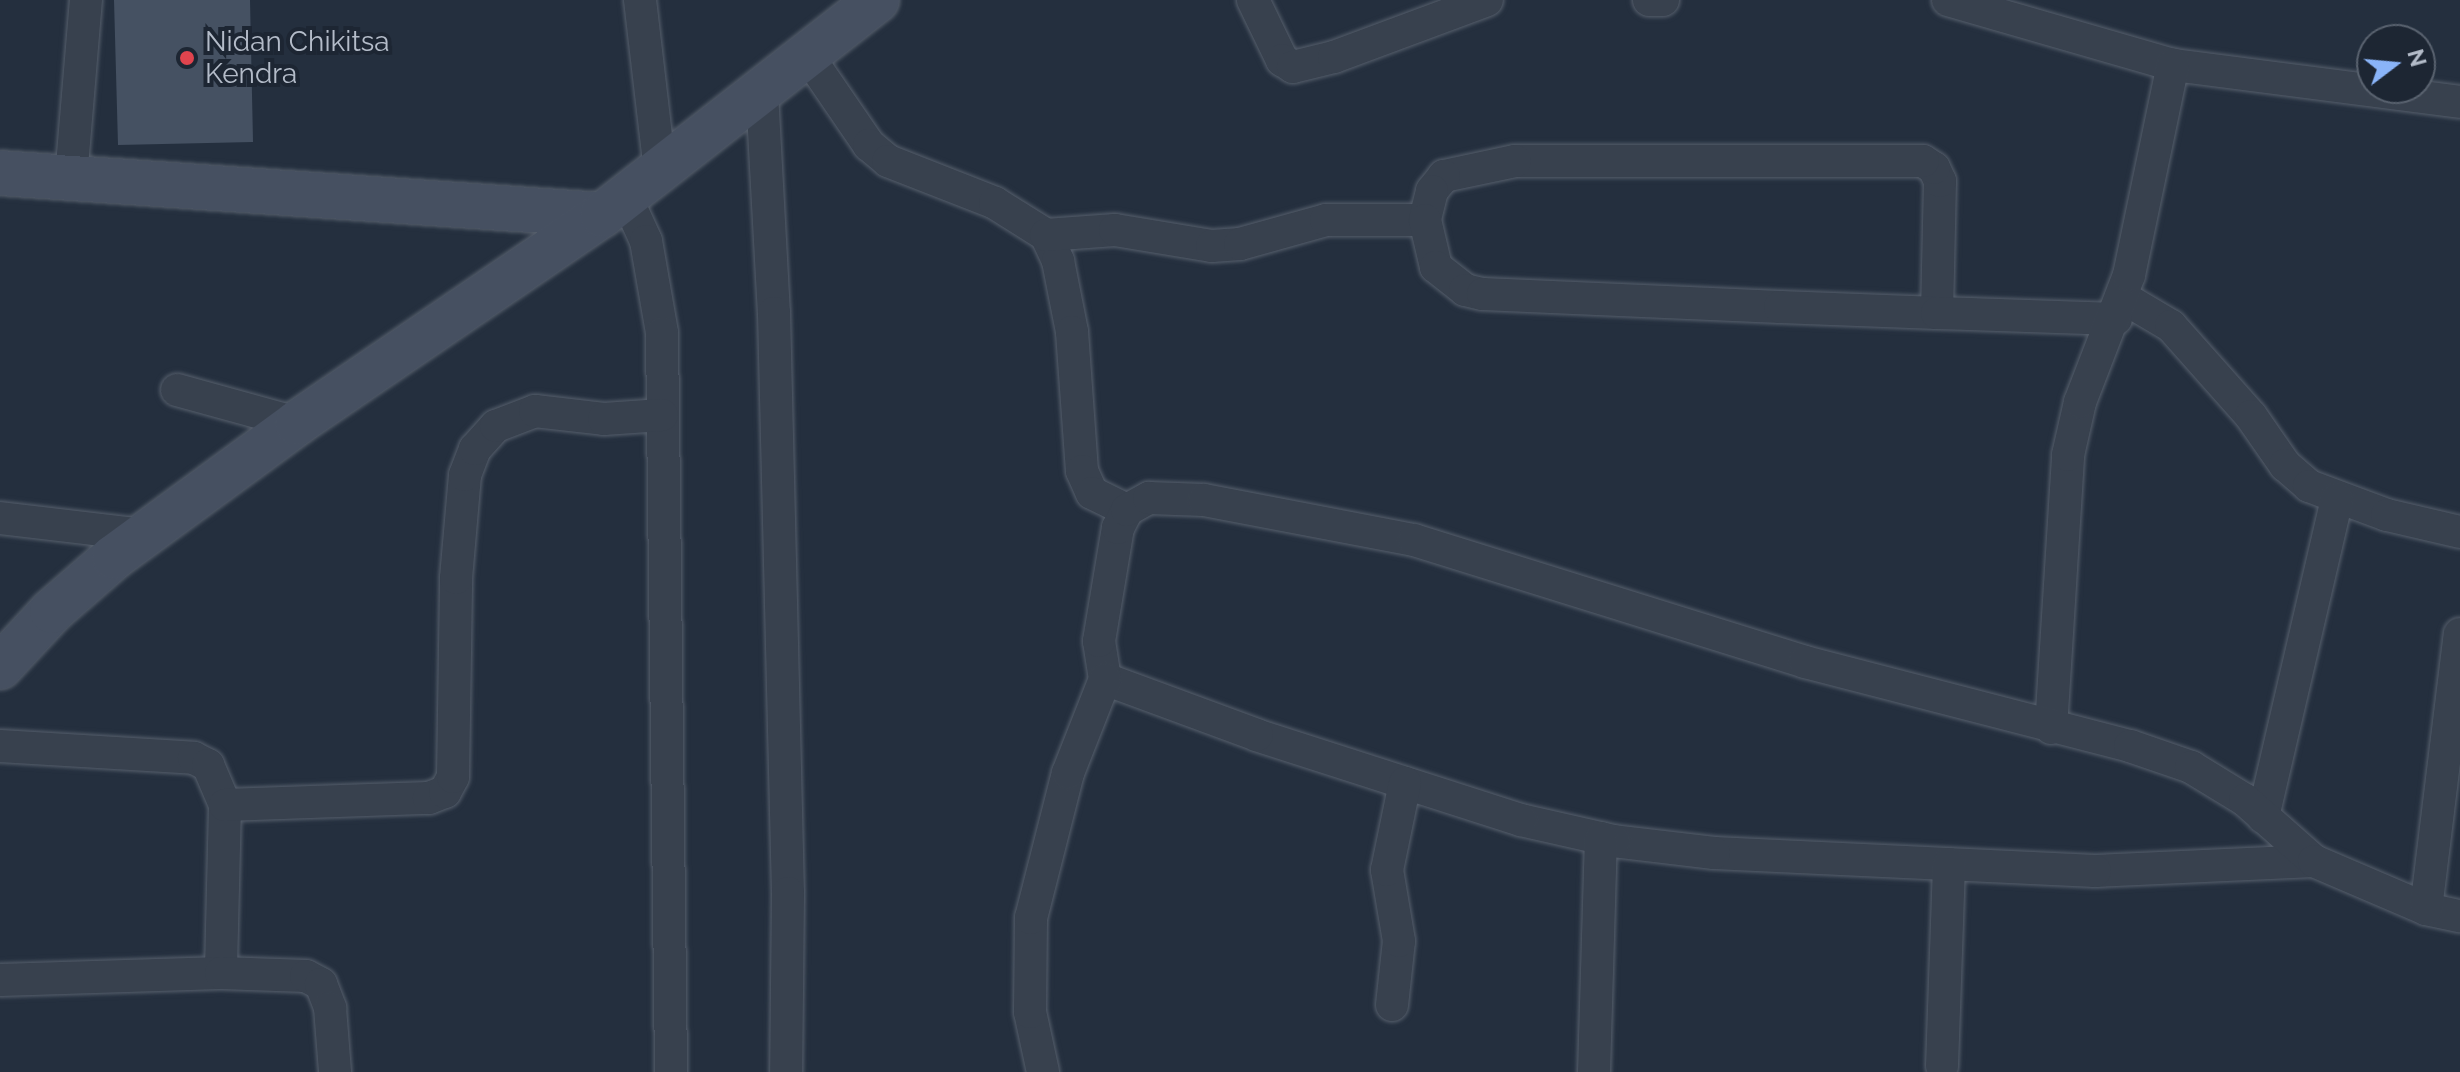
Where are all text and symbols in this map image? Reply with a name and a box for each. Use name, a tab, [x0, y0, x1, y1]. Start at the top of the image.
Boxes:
north arrow	[2356, 24, 2436, 104]
place label: Nidan Chikitsa Kendra	[205, 25, 390, 91]
text: N	[2402, 46, 2432, 70]
marker: Nidan Chikitsa Kendra	[176, 47, 198, 69]

